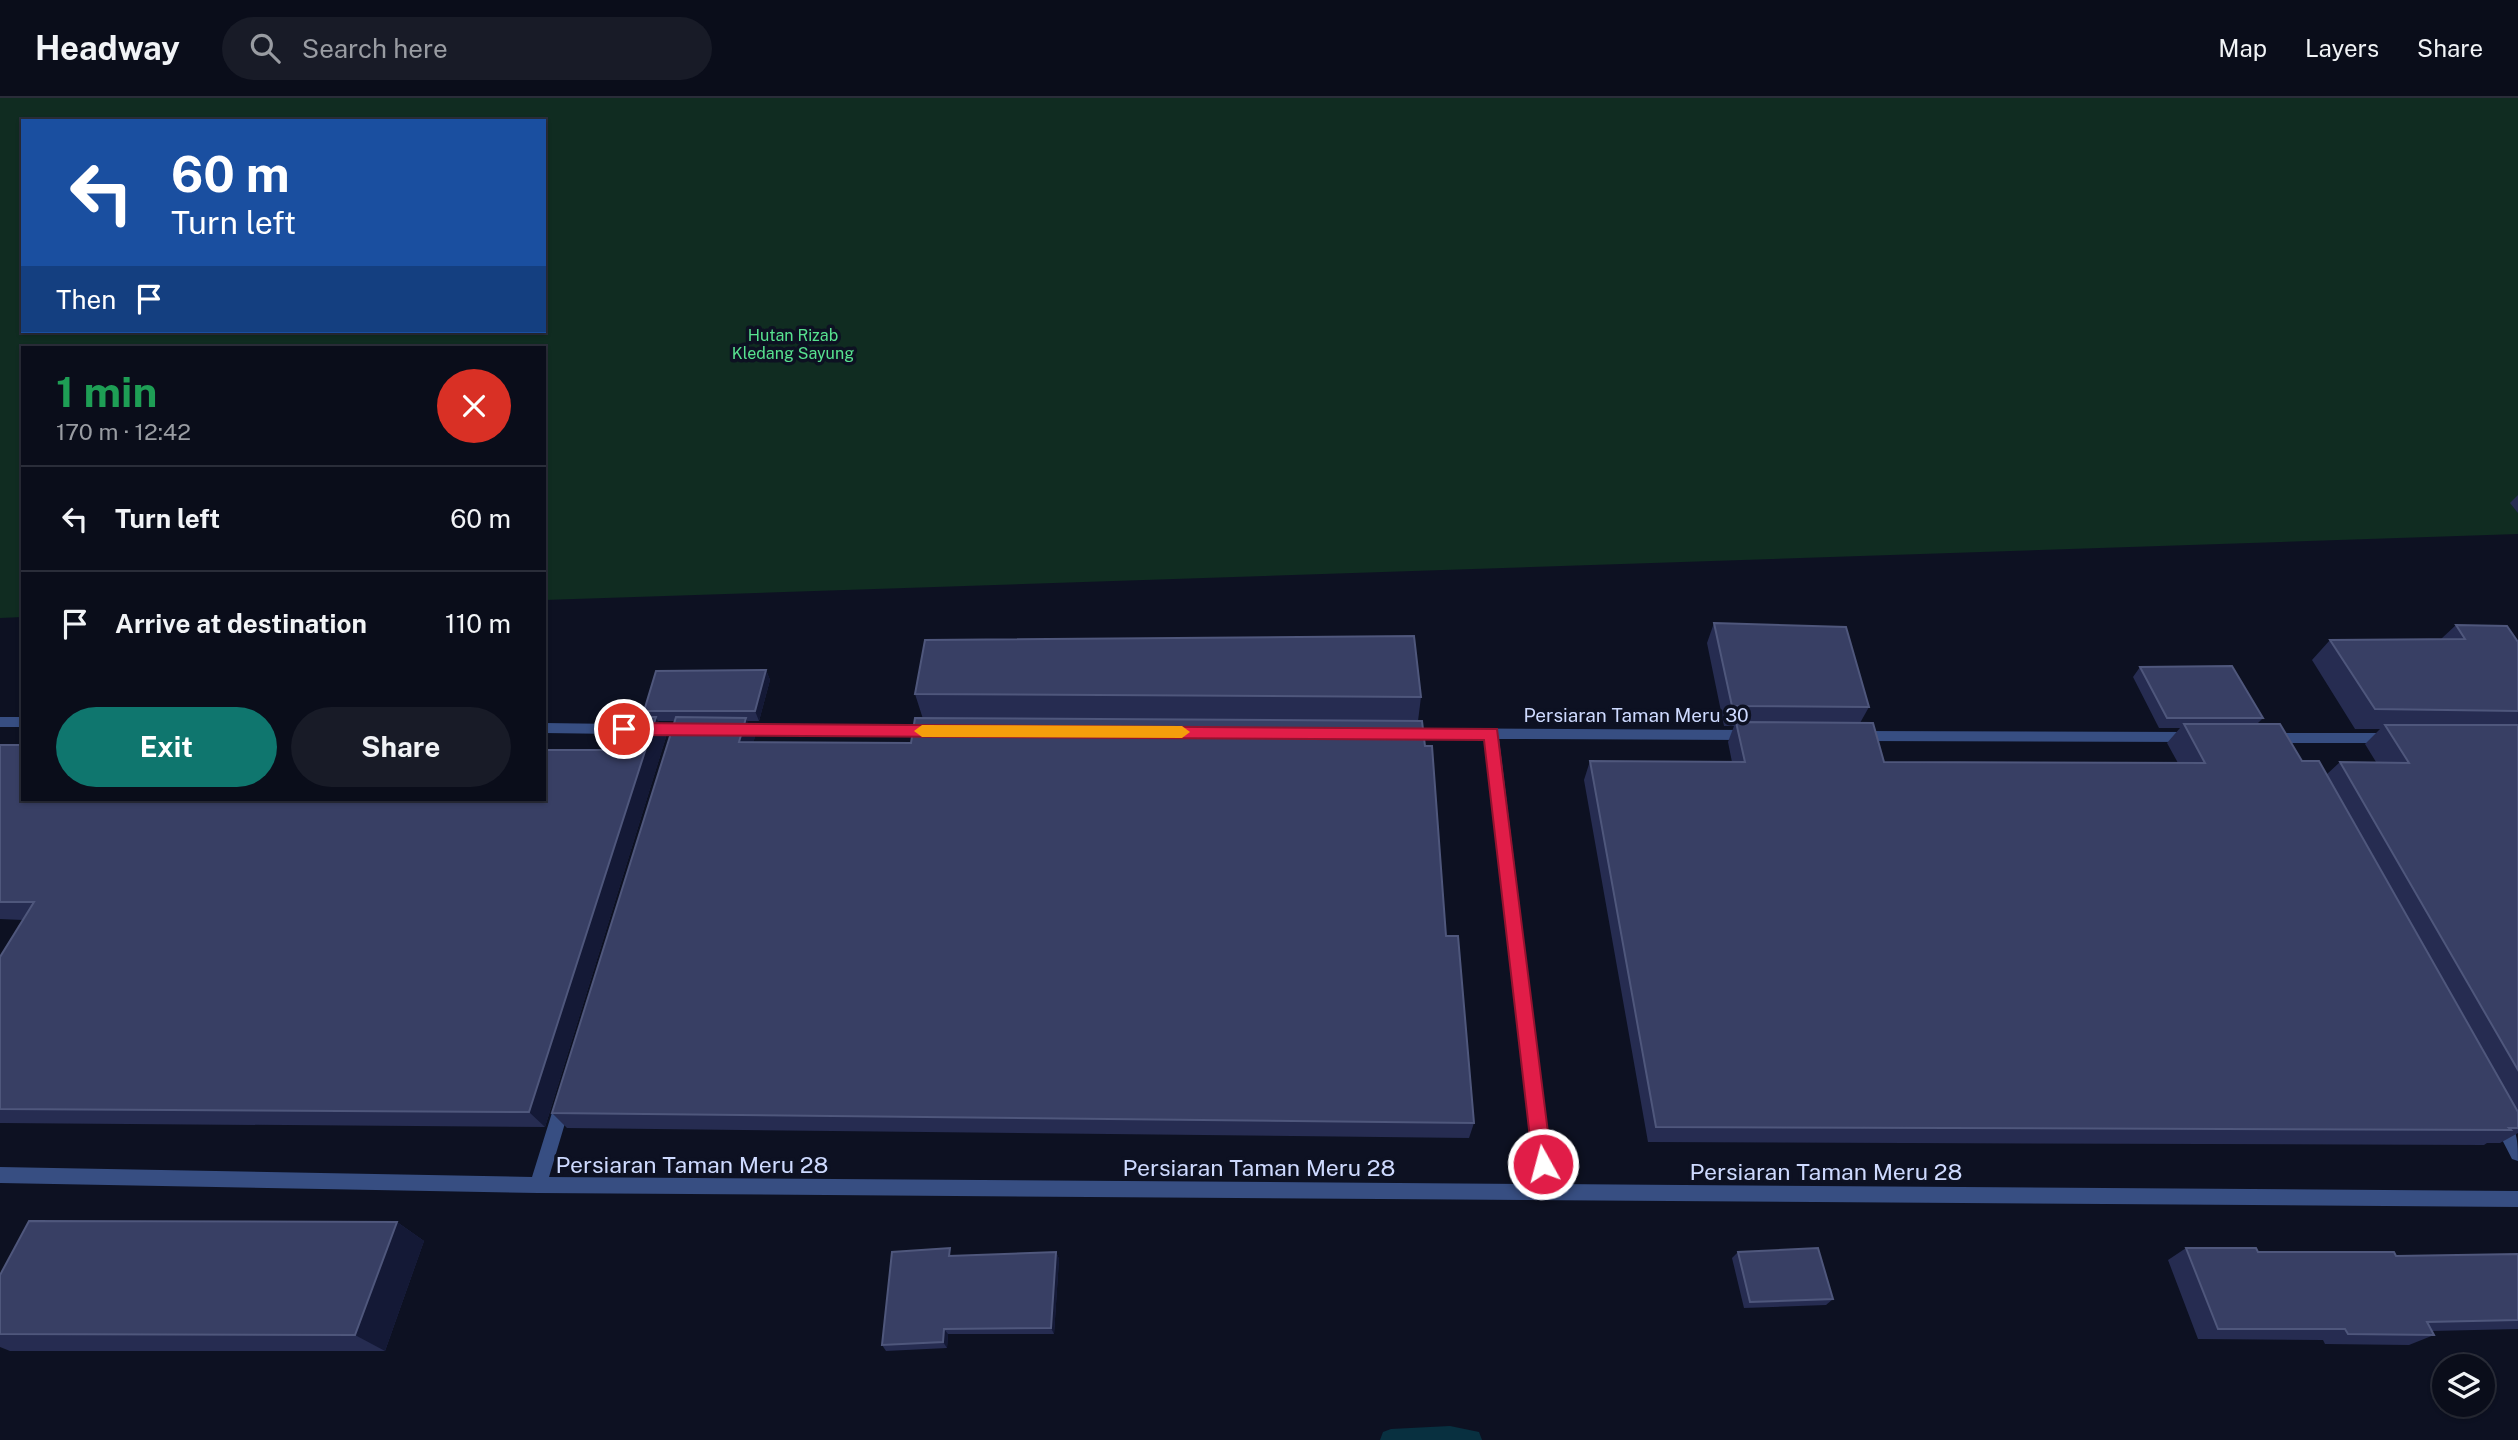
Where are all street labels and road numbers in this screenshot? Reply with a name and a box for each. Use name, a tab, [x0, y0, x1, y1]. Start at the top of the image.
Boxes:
street label: Persiaran Taman Meru 30	[1523, 704, 1749, 726]
street label: Persiaran Taman Meru 28	[556, 1151, 828, 1178]
street label: Persiaran Taman Meru 28	[1123, 1154, 1395, 1181]
street label: Persiaran Taman Meru 28	[1690, 1158, 1962, 1185]

